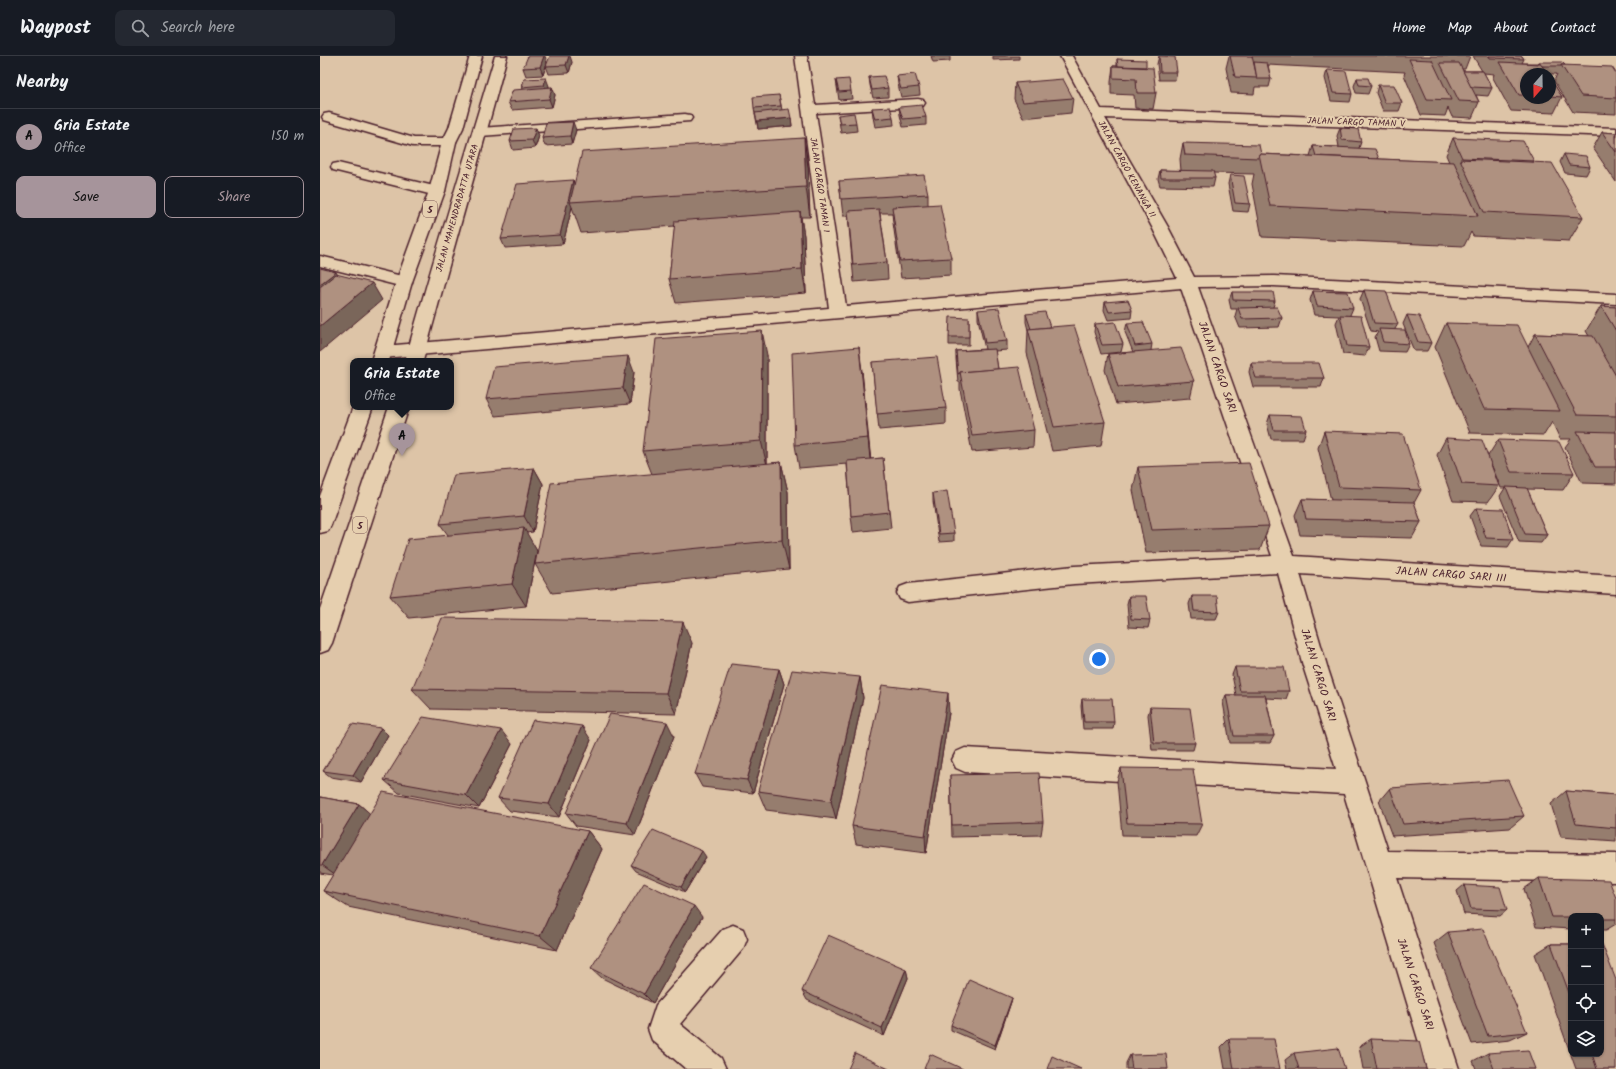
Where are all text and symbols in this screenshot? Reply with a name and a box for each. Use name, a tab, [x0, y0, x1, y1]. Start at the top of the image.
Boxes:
search box	[115, 10, 395, 46]
text: Waypost	[20, 13, 91, 43]
text: Search here	[161, 16, 235, 40]
icon: search	[129, 17, 151, 39]
text: Home	[1392, 17, 1426, 39]
text: Map	[1448, 17, 1472, 39]
text: About	[1494, 17, 1528, 39]
text: Contact	[1550, 17, 1596, 39]
north arrow	[1520, 68, 1556, 104]
text: Nearby	[16, 69, 68, 96]
street label: JALAN CARGO TAMAN V	[1307, 113, 1406, 132]
text: Gria Estate	[54, 114, 129, 138]
street label: JALAN CARGO KENANGA II	[1094, 118, 1160, 221]
text: A	[25, 126, 33, 147]
text: 150 m	[271, 126, 304, 147]
street label: JALAN CARGO TAMAN I	[805, 137, 834, 234]
text: Office	[54, 138, 85, 159]
street label: JALAN MAHENDRADATTA UTARA	[432, 142, 483, 274]
button: Save	[16, 176, 156, 218]
button: Share	[164, 176, 304, 218]
road number: 5	[423, 201, 437, 217]
street label: JALAN CARGO SARI	[1193, 319, 1241, 416]
popup	[350, 358, 454, 410]
text: Gria Estate	[364, 362, 440, 386]
text: Office	[364, 386, 396, 407]
pin: A	[389, 423, 415, 456]
road number: 5	[353, 517, 367, 533]
street label: JALAN CARGO SARI III	[1395, 562, 1507, 588]
street label: JALAN CARGO SARI	[1295, 627, 1341, 724]
your location	[1089, 649, 1109, 669]
map controls	[1568, 913, 1604, 1057]
button: +	[1568, 913, 1604, 949]
street label: JALAN CARGO SARI	[1392, 936, 1438, 1033]
button: −	[1568, 949, 1604, 985]
button: locate	[1568, 985, 1604, 1021]
button: layers	[1568, 1021, 1604, 1057]

